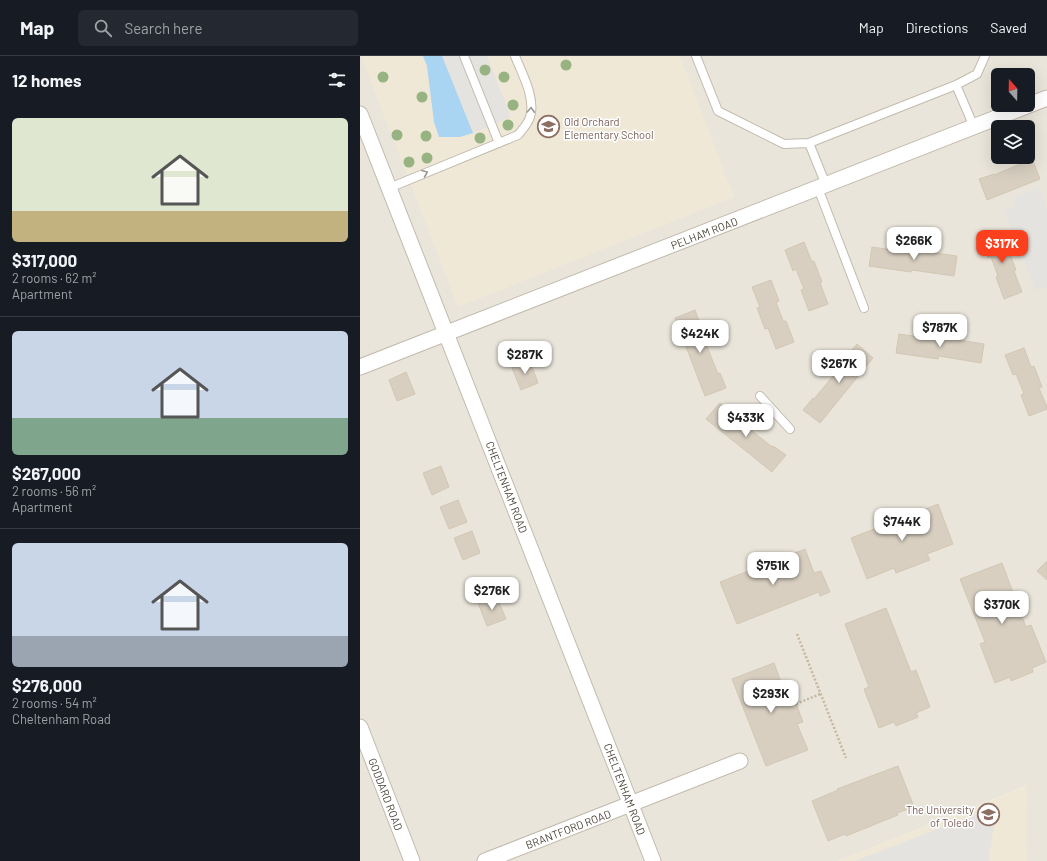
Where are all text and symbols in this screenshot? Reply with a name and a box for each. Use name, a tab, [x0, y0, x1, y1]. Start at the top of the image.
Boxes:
search box	[78, 10, 358, 46]
text: Map	[20, 16, 54, 39]
icon: search	[92, 17, 114, 39]
text: Search here	[124, 19, 202, 37]
text: Map	[859, 19, 884, 36]
text: Directions	[906, 19, 968, 36]
text: Saved	[990, 19, 1027, 36]
north arrow	[991, 68, 1035, 112]
map controls	[991, 68, 1035, 164]
icon: filters	[326, 69, 348, 91]
text: 12 homes	[12, 70, 82, 90]
one-way arrow	[527, 106, 535, 112]
school or university icon: Old Orchard Elementary School	[535, 114, 561, 140]
place label: Old Orchard Elementary School	[564, 115, 654, 141]
button: layers	[991, 120, 1035, 164]
icon: home	[144, 144, 216, 216]
one-way arrow	[421, 170, 429, 178]
street label: PELHAM ROAD	[669, 214, 739, 252]
pin: $266K	[886, 227, 942, 261]
pin: $317K	[974, 230, 1030, 264]
text: $266K	[896, 232, 932, 248]
text: $317K	[985, 235, 1019, 251]
text: $317,000	[12, 250, 77, 270]
text: 2 rooms · 62 m²	[12, 270, 97, 286]
text: Apartment	[12, 286, 73, 302]
pin: $787K	[912, 314, 968, 348]
text: $787K	[922, 319, 958, 335]
pin: $424K	[672, 320, 728, 354]
text: $424K	[681, 325, 719, 341]
pin: $287K	[497, 341, 553, 375]
text: $287K	[507, 346, 543, 362]
pin: $267K	[811, 350, 867, 384]
text: $267K	[821, 355, 857, 371]
icon: home	[144, 357, 216, 429]
pin: $433K	[718, 404, 774, 438]
text: $433K	[727, 409, 765, 425]
street label: CHELTENHAM ROAD	[484, 439, 531, 535]
text: $267,000	[12, 463, 81, 483]
text: 2 rooms · 56 m²	[12, 483, 96, 499]
text: Apartment	[12, 499, 73, 515]
pin: $744K	[874, 508, 930, 542]
text: $744K	[883, 513, 921, 529]
pin: $751K	[745, 552, 801, 586]
text: $751K	[756, 557, 790, 573]
icon: home	[144, 569, 216, 641]
pin: $276K	[464, 577, 520, 611]
text: $276K	[474, 582, 510, 598]
pin: $370K	[974, 591, 1030, 625]
text: $370K	[984, 596, 1020, 612]
text: $276,000	[12, 675, 82, 695]
pin: $293K	[743, 680, 799, 714]
text: $293K	[753, 685, 789, 701]
text: 2 rooms · 54 m²	[12, 695, 97, 711]
text: Cheltenham Road	[12, 711, 111, 727]
street label: CHELTENHAM ROAD	[602, 741, 649, 837]
street label: GODDARD ROAD	[366, 756, 406, 832]
school or university icon: The University of Toledo	[976, 802, 1002, 828]
place label: The University of Toledo	[906, 803, 974, 829]
street label: BRANTFORD ROAD	[524, 807, 613, 851]

